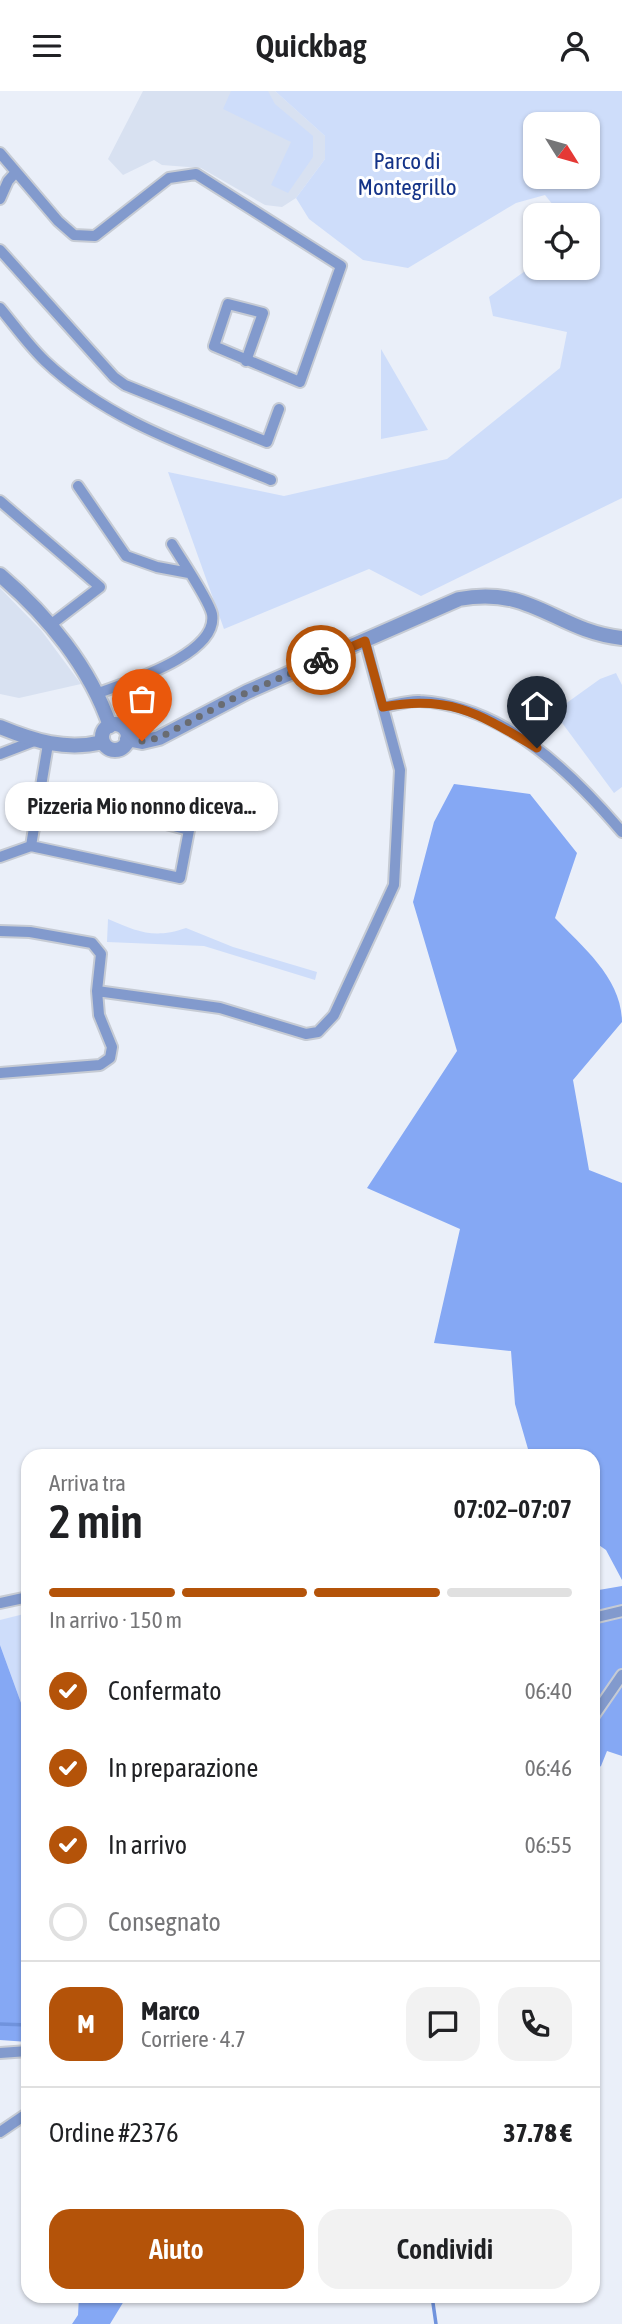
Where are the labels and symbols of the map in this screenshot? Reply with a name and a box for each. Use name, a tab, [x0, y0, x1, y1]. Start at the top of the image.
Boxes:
north arrow	[523, 112, 600, 189]
park label: Parco di Montegrillo	[358, 148, 456, 200]
courier	[286, 625, 356, 695]
pin	[112, 669, 172, 741]
pin	[507, 676, 567, 748]
callout: Pizzeria Mio nonno diceva...	[5, 783, 278, 832]

